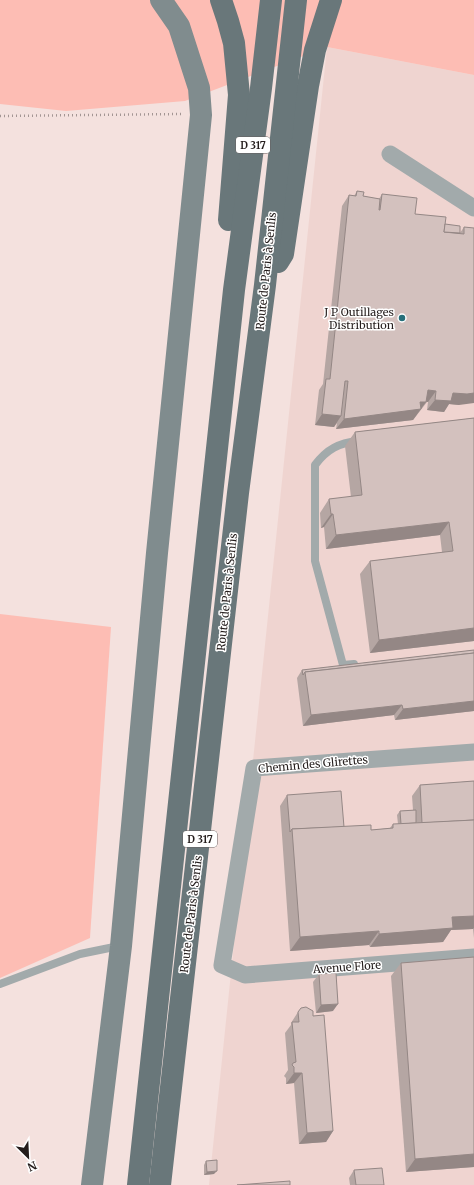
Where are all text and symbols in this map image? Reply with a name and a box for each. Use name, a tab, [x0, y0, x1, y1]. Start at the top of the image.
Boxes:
road number: D 317	[236, 137, 270, 153]
street label: Route de Paris à Senlis	[253, 211, 279, 331]
place label: J P Outillages Distribution	[323, 305, 395, 332]
marker: J P Outillages Distribution	[397, 313, 407, 323]
street label: Route de Paris à Senlis	[214, 532, 240, 652]
street label: Chemin des Glirettes	[258, 752, 368, 776]
road number: D 317	[183, 831, 217, 847]
street label: Route de Paris à Senlis	[177, 854, 205, 974]
street label: Avenue Flore	[312, 958, 382, 976]
north arrow	[8, 1137, 48, 1177]
text: N	[25, 1158, 39, 1174]

